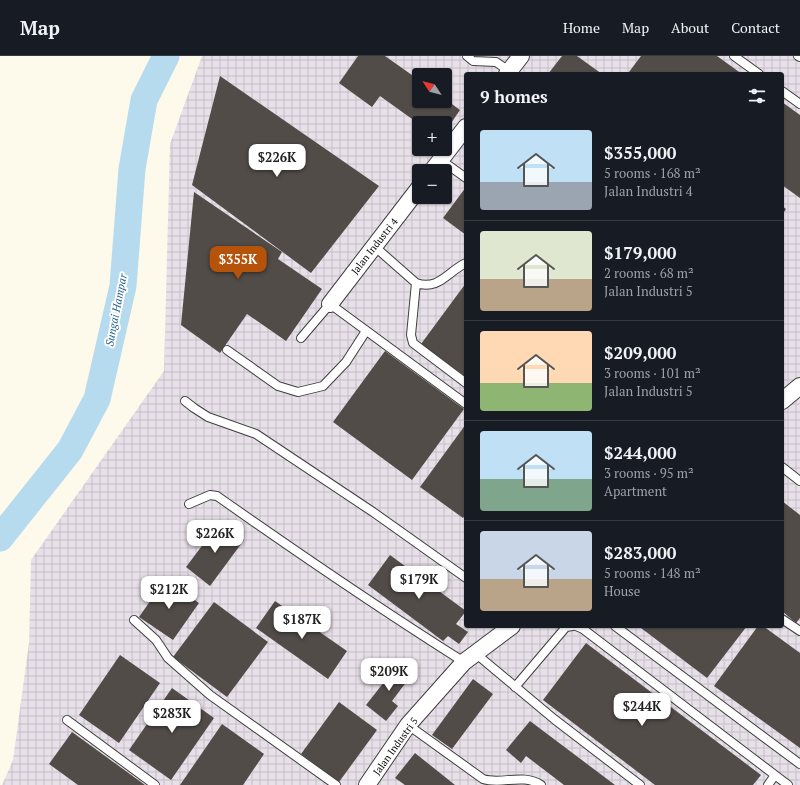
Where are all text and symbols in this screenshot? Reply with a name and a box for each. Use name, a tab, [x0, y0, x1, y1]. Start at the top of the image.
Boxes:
text: Map	[20, 15, 60, 40]
text: Home	[563, 18, 600, 37]
text: Map	[622, 18, 649, 37]
text: About	[671, 18, 709, 37]
text: Contact	[731, 18, 780, 37]
north arrow	[412, 68, 452, 108]
map controls	[412, 68, 452, 204]
text: 9 homes	[480, 85, 548, 108]
icon: filters	[746, 85, 768, 107]
button: +	[412, 116, 452, 156]
text: $355,000	[604, 141, 676, 164]
pin: $226K	[249, 144, 305, 178]
icon: home	[512, 146, 560, 194]
text: $226K	[258, 148, 296, 166]
button: −	[412, 164, 452, 204]
text: 5 rooms · 168 m²	[604, 164, 701, 182]
text: Jalan Industri 4	[604, 182, 693, 200]
street label: Jalan Industri 4	[348, 215, 401, 277]
text: $179,000	[604, 241, 676, 264]
pin: $355K	[210, 246, 266, 280]
icon: home	[512, 247, 560, 295]
text: $355K	[219, 250, 257, 268]
text: 2 rooms · 68 m²	[604, 264, 694, 282]
water label: Sungai Hampar	[102, 272, 130, 347]
text: Jalan Industri 5	[604, 282, 693, 300]
text: $209,000	[604, 341, 676, 364]
icon: home	[512, 347, 560, 395]
text: 3 rooms · 101 m²	[604, 364, 701, 382]
text: Jalan Industri 5	[604, 382, 693, 400]
text: $244,000	[604, 441, 676, 464]
icon: home	[512, 447, 560, 495]
text: 3 rooms · 95 m²	[604, 464, 694, 482]
text: Apartment	[604, 482, 667, 500]
pin: $226K	[187, 520, 243, 554]
text: $226K	[196, 524, 234, 542]
text: $283,000	[604, 541, 676, 564]
icon: home	[512, 547, 560, 595]
text: 5 rooms · 148 m²	[604, 564, 701, 582]
pin: $179K	[391, 566, 447, 600]
text: $179K	[400, 570, 438, 588]
pin: $212K	[141, 576, 197, 610]
text: $212K	[150, 580, 188, 598]
text: House	[604, 582, 640, 600]
pin: $187K	[274, 606, 330, 640]
text: $187K	[283, 610, 321, 628]
pin: $209K	[361, 658, 417, 692]
text: $209K	[370, 662, 408, 680]
pin: $244K	[614, 693, 670, 727]
text: $244K	[623, 697, 661, 715]
pin: $283K	[144, 700, 200, 734]
text: $283K	[153, 704, 191, 722]
street label: Jalan Industri 5	[370, 715, 421, 778]

